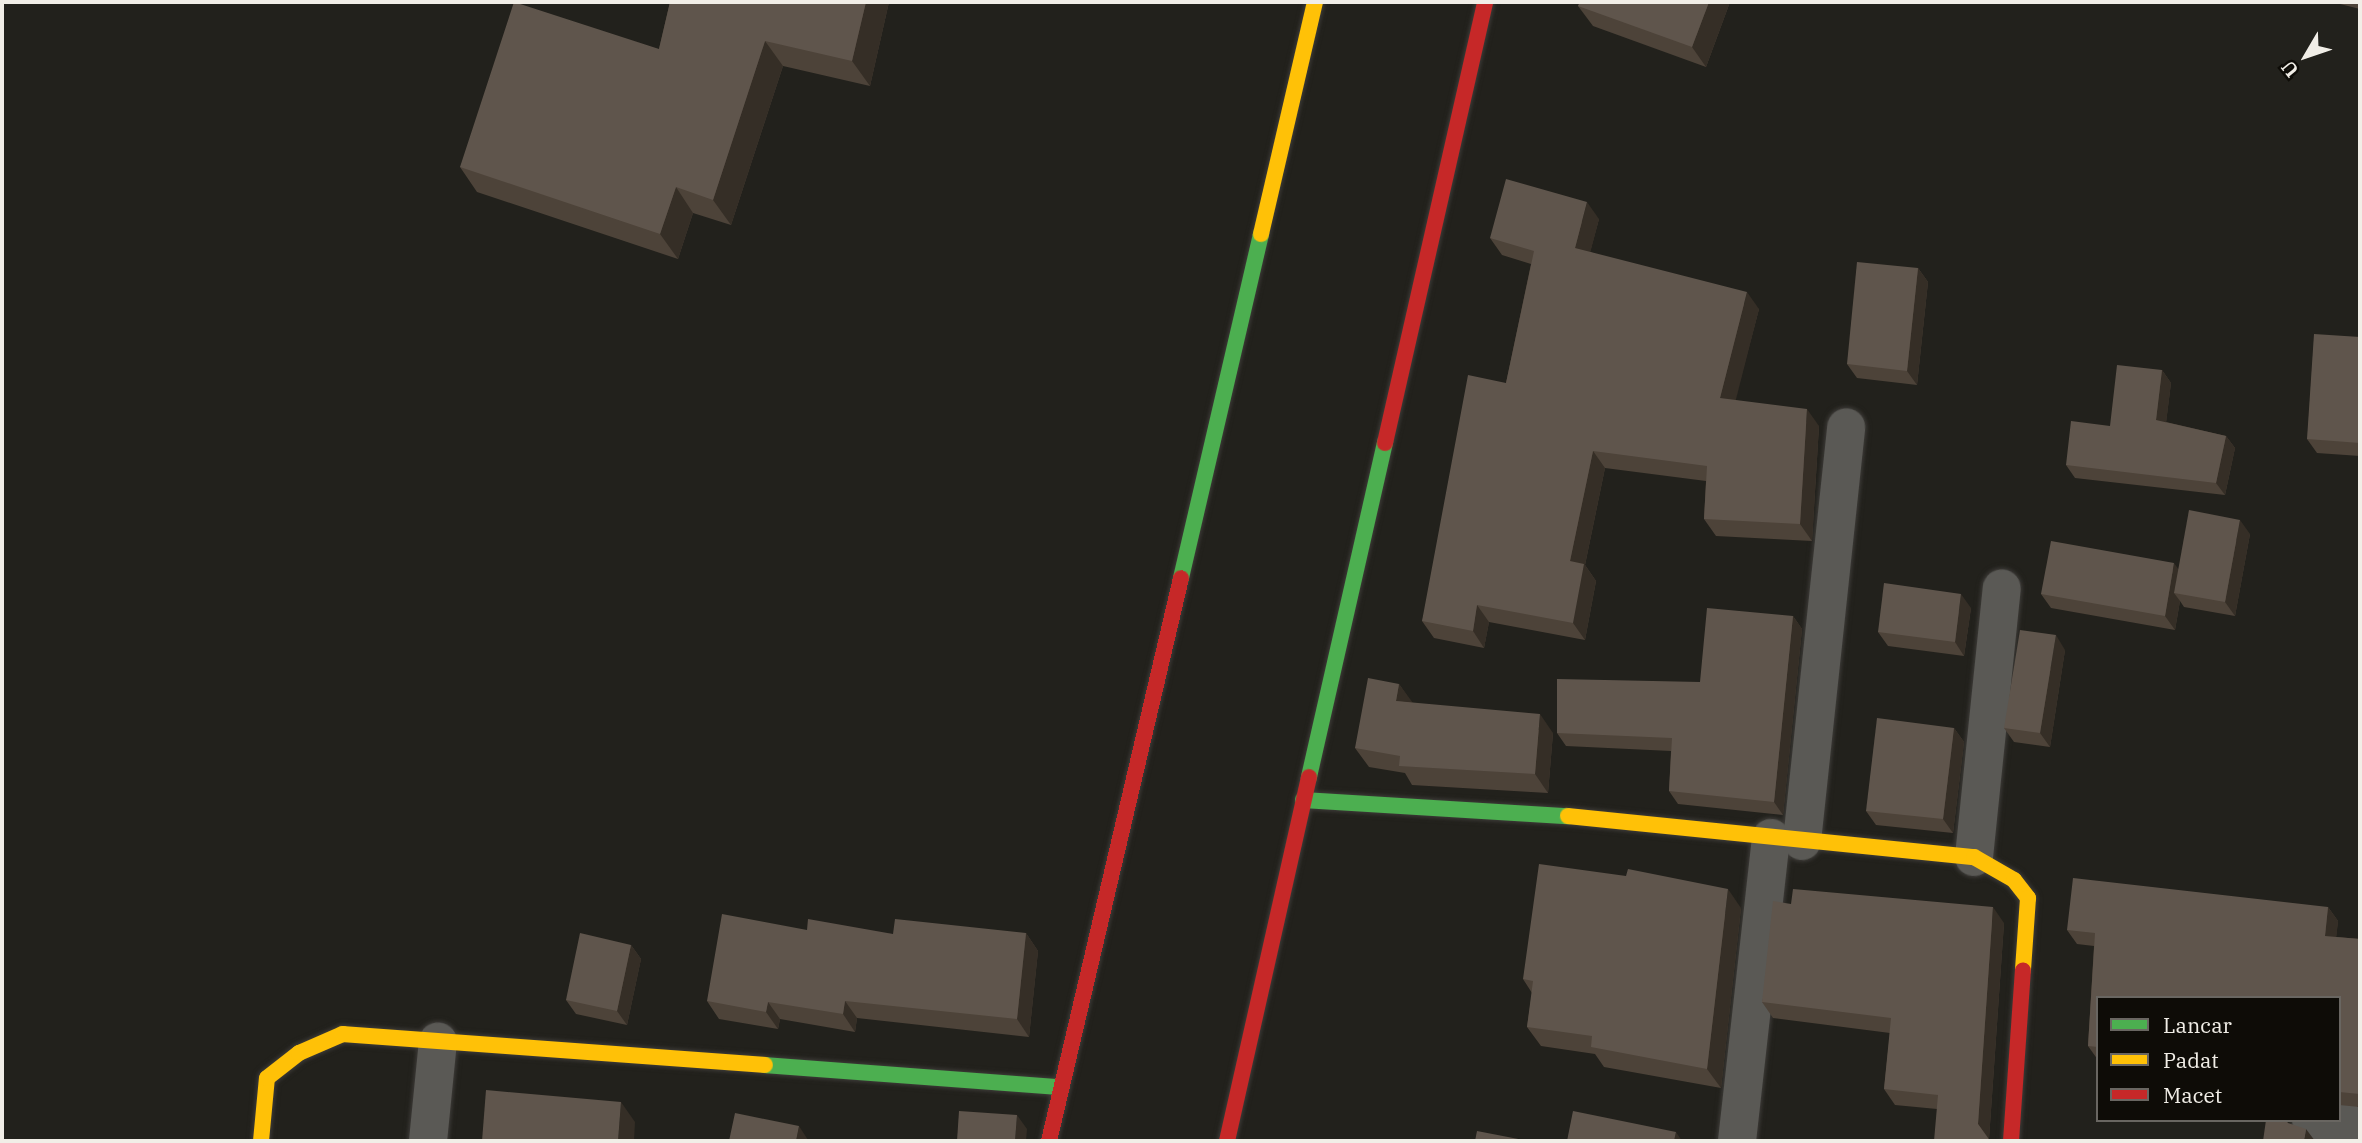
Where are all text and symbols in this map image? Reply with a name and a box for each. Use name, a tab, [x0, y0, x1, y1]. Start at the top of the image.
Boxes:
north arrow	[2271, 21, 2341, 91]
text: U	[2276, 56, 2304, 82]
legend	[2096, 996, 2341, 1122]
text: Lancar	[2163, 1011, 2232, 1039]
text: Padat	[2163, 1046, 2219, 1074]
text: Macet	[2163, 1081, 2222, 1109]

